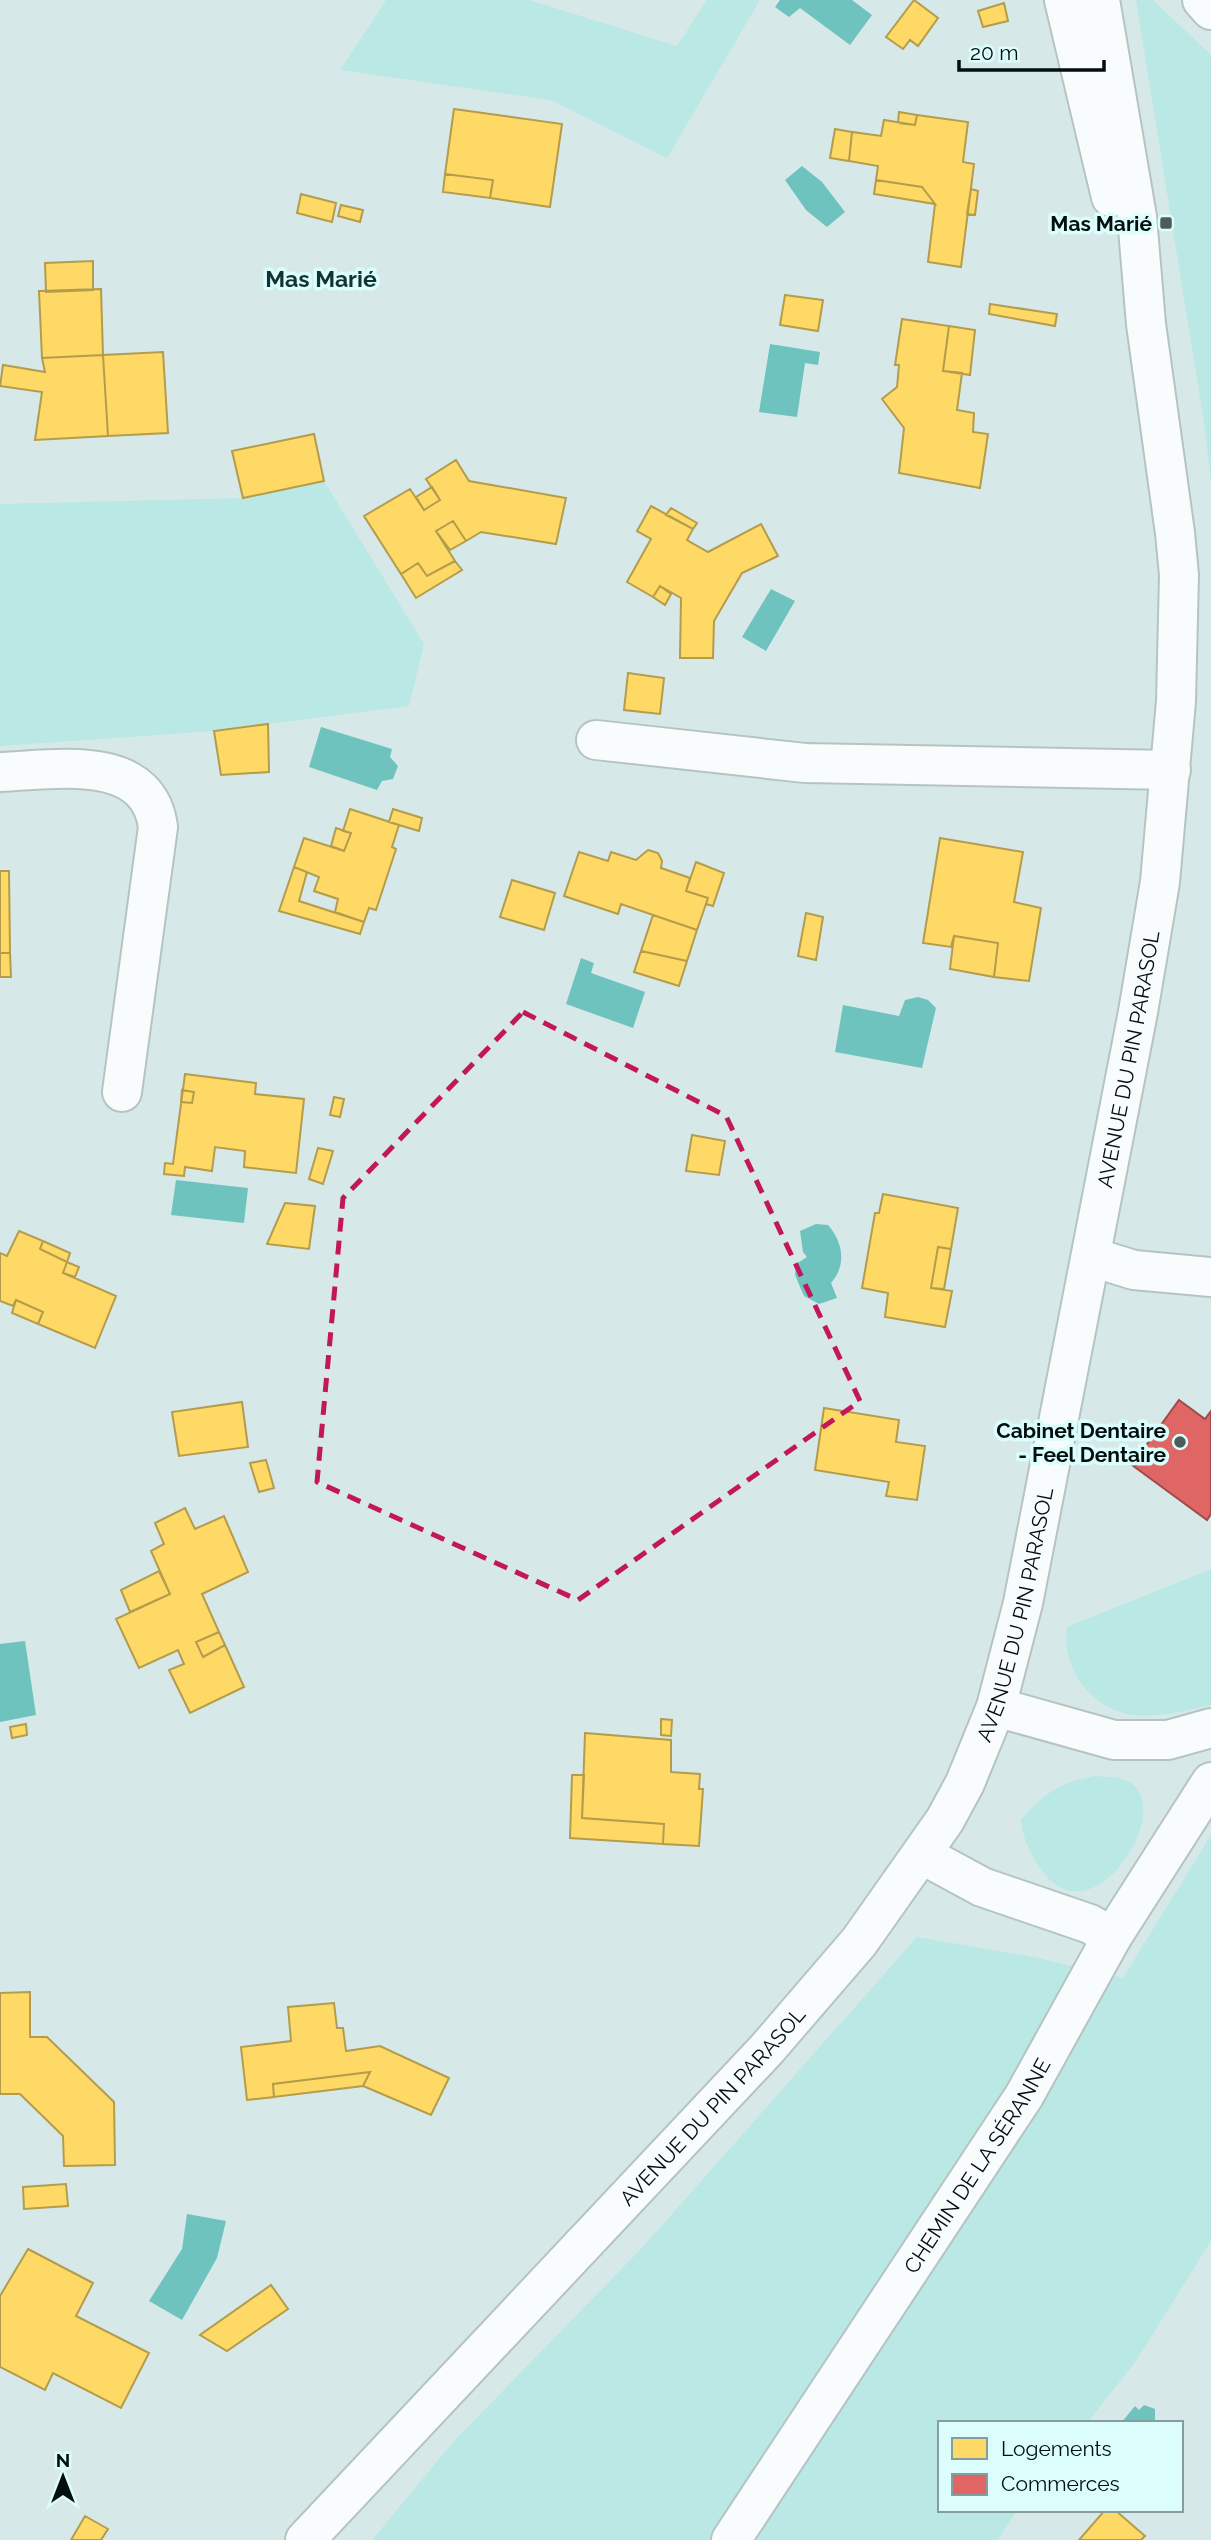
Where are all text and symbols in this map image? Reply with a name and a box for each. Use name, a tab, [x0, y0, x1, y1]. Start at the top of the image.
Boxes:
scale bar	[959, 28, 1104, 72]
text: 20 m	[970, 40, 1018, 65]
place label: Mas Marié	[1050, 211, 1152, 236]
marker: Mas Marié	[1158, 215, 1174, 231]
district label: Mas Marié	[265, 265, 377, 292]
street label: AVENUE DU PIN PARASOL	[1092, 929, 1164, 1190]
place label: Cabinet Dentaire - Feel Dentaire	[996, 1418, 1166, 1467]
marker: Cabinet Dentaire - Feel Dentaire	[1172, 1434, 1188, 1450]
street label: AVENUE DU PIN PARASOL	[971, 1485, 1058, 1745]
street label: AVENUE DU PIN PARASOL	[614, 2002, 810, 2210]
street label: CHEMIN DE LA SÉRANNE	[898, 2054, 1055, 2278]
legend	[938, 2421, 1183, 2512]
text: Logements	[1001, 2436, 1112, 2461]
north arrow	[28, 2442, 98, 2512]
text: N	[56, 2449, 70, 2471]
text: Commerces	[1001, 2471, 1120, 2496]

